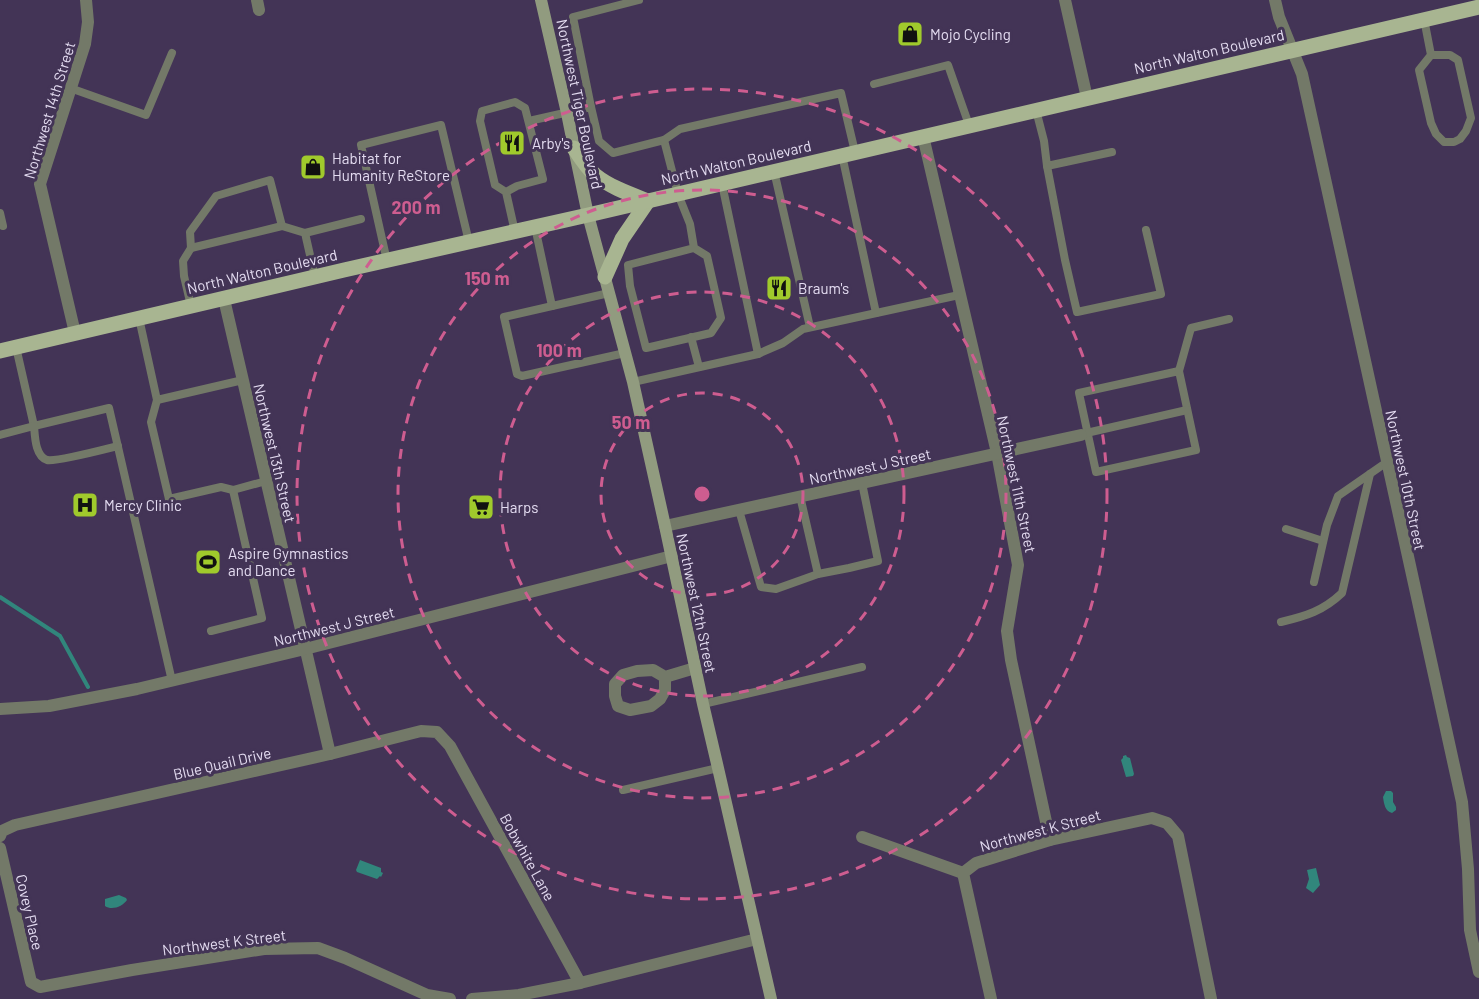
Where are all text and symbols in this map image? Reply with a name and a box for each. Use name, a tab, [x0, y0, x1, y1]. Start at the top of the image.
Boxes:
street label: Northwest Tiger Boulevard	[553, 17, 607, 191]
shop icon: Mojo Cycling	[895, 19, 925, 49]
place label: Mojo Cycling	[930, 25, 1011, 43]
street label: North Walton Boulevard	[1132, 25, 1286, 77]
street label: Northwest 14th Street	[20, 39, 78, 181]
restaurant icon: Arby's	[497, 128, 527, 158]
place label: Arby's	[532, 134, 570, 152]
street label: North Walton Boulevard	[659, 136, 813, 188]
place label: Habitat for Humanity ReStore	[332, 149, 450, 184]
shop icon: Habitat for Humanity ReStore	[298, 152, 328, 182]
text: 200 m	[391, 196, 441, 218]
street label: North Walton Boulevard	[185, 245, 339, 297]
text: 150 m	[465, 267, 509, 289]
restaurant icon: Braum's	[764, 273, 794, 303]
place label: Braum's	[798, 279, 849, 297]
text: 100 m	[536, 339, 582, 361]
street label: Northwest 13th Street	[250, 382, 300, 524]
street label: Northwest 10th Street	[1382, 408, 1430, 552]
text: 50 m	[612, 411, 650, 433]
street label: Northwest 11th Street	[994, 414, 1040, 554]
street label: Northwest J Street	[807, 444, 933, 488]
centre of rings	[692, 484, 712, 504]
hospital icon: Mercy Clinic	[70, 490, 100, 520]
supermarket icon: Harps	[466, 492, 496, 522]
place label: Mercy Clinic	[104, 496, 182, 514]
place label: Harps	[500, 498, 538, 516]
street label: Northwest 12th Street	[673, 532, 721, 674]
place label: Aspire Gymnastics and Dance	[228, 544, 349, 579]
sports icon: Aspire Gymnastics and Dance	[193, 547, 223, 577]
street label: Northwest J Street	[272, 602, 396, 650]
street label: Blue Quail Drive	[171, 743, 273, 783]
street label: Northwest K Street	[977, 805, 1103, 855]
street label: Bobwhite Lane	[497, 810, 559, 904]
street label: Covey Place	[13, 872, 47, 952]
street label: Northwest K Street	[161, 925, 287, 959]

